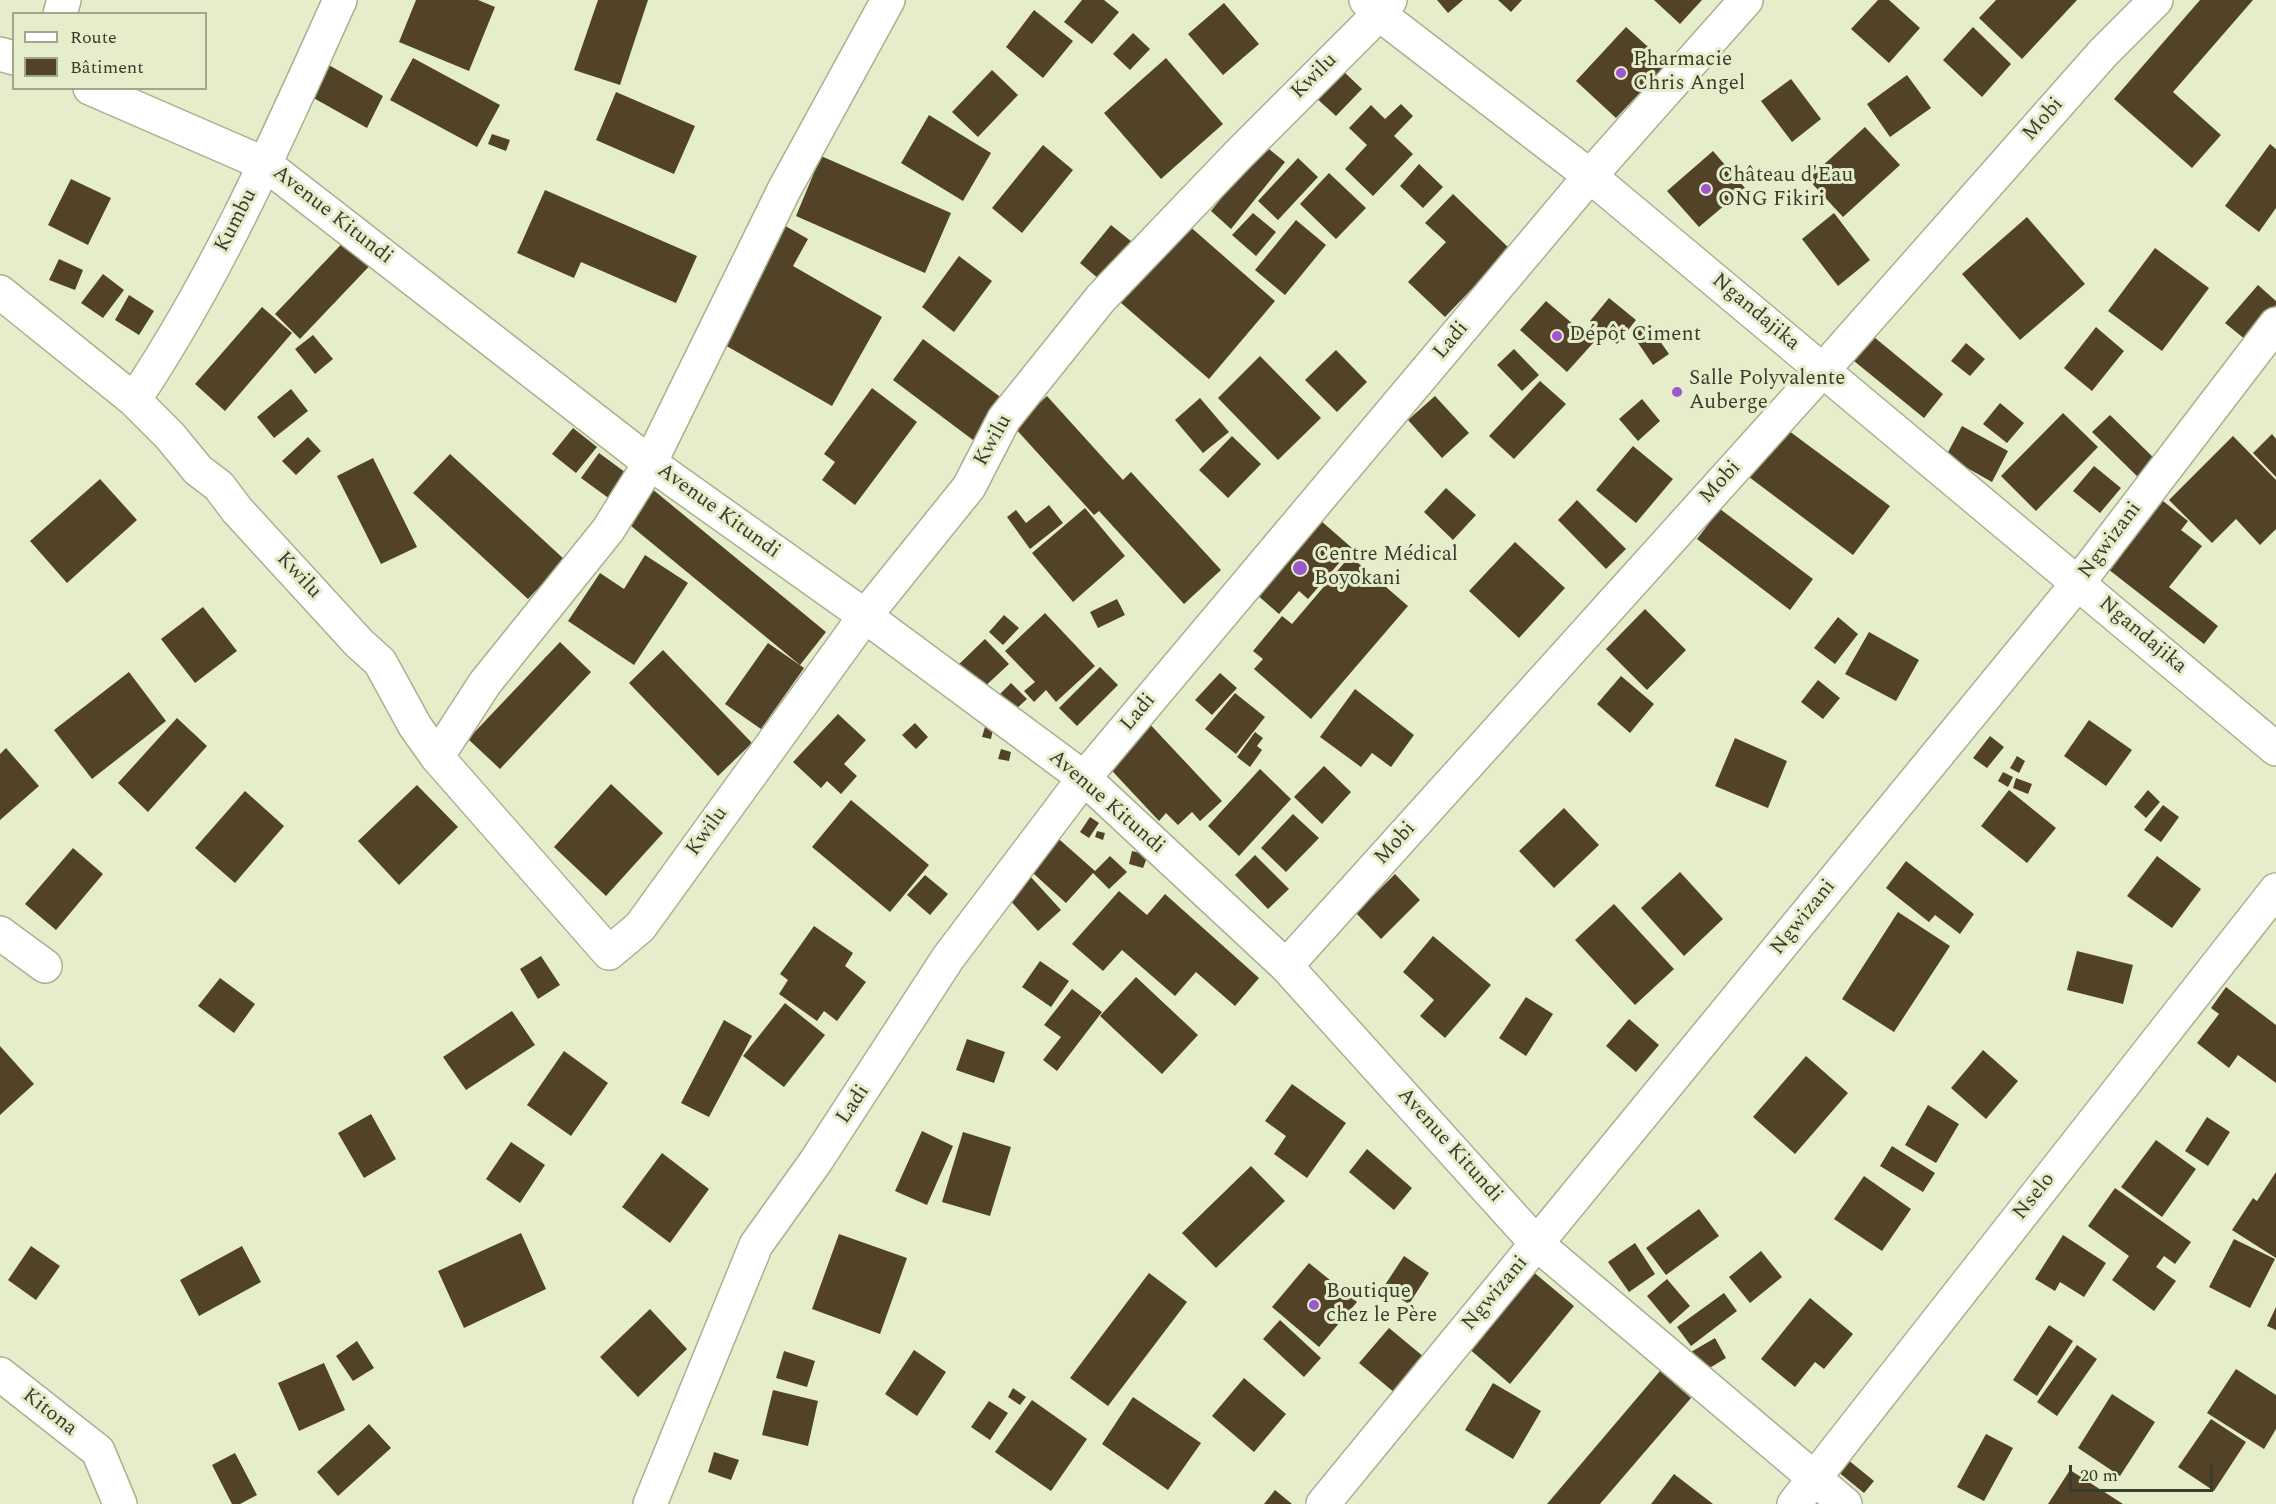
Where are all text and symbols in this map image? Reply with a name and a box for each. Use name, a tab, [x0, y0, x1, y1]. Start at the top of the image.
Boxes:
legend	[12, 12, 207, 90]
text: Route	[70, 24, 117, 51]
place label: Pharmacie Chris Angel	[1633, 48, 1745, 98]
street label: Kwilu	[1287, 49, 1343, 105]
text: Bâtiment	[70, 54, 144, 81]
marker: Pharmacie Chris Angel	[1614, 66, 1628, 80]
street label: Mobi	[2018, 93, 2070, 147]
street label: Avenue Kitundi	[267, 161, 397, 271]
place label: Château d'Eau ONG Fikiri	[1718, 164, 1853, 214]
marker: Château d'Eau ONG Fikiri	[1699, 182, 1713, 196]
street label: Kumbu	[210, 185, 264, 257]
street label: Ngandajika	[1706, 269, 1804, 357]
street label: Ladi	[1429, 317, 1475, 365]
place label: Dépôt Ciment	[1569, 323, 1701, 349]
marker: Dépôt Ciment	[1550, 329, 1564, 343]
place label: Salle Polyvalente Auberge	[1689, 367, 1845, 417]
marker: Salle Polyvalente Auberge	[1670, 385, 1684, 399]
street label: Kwilu	[970, 411, 1018, 471]
street label: Mobi	[1695, 456, 1747, 510]
street label: Avenue Kitundi	[652, 459, 784, 565]
street label: Ngwizani	[2074, 498, 2148, 584]
place label: Centre Médical Boyokani	[1314, 543, 1458, 593]
street label: Kwilu	[270, 547, 326, 605]
marker: Centre Médical Boyokani	[1291, 559, 1309, 577]
street label: Ngandajika	[2093, 592, 2191, 680]
street label: Ladi	[1116, 689, 1162, 737]
street label: Avenue Kitundi	[1043, 746, 1169, 860]
street label: Kwilu	[682, 802, 734, 862]
street label: Mobi	[1370, 817, 1422, 871]
street label: Ngwizani	[1766, 875, 1842, 961]
street label: Ladi	[832, 1081, 876, 1129]
street label: Avenue Kitundi	[1391, 1083, 1507, 1209]
street label: Nselo	[2009, 1168, 2061, 1226]
street label: Ngwizani	[1458, 1252, 1534, 1336]
place label: Boutique chez le Père	[1326, 1280, 1437, 1330]
marker: Boutique chez le Père	[1307, 1298, 1321, 1312]
street label: Kitona	[17, 1384, 81, 1442]
scale bar	[2072, 1453, 2216, 1491]
text: 20 m	[2080, 1462, 2118, 1489]

